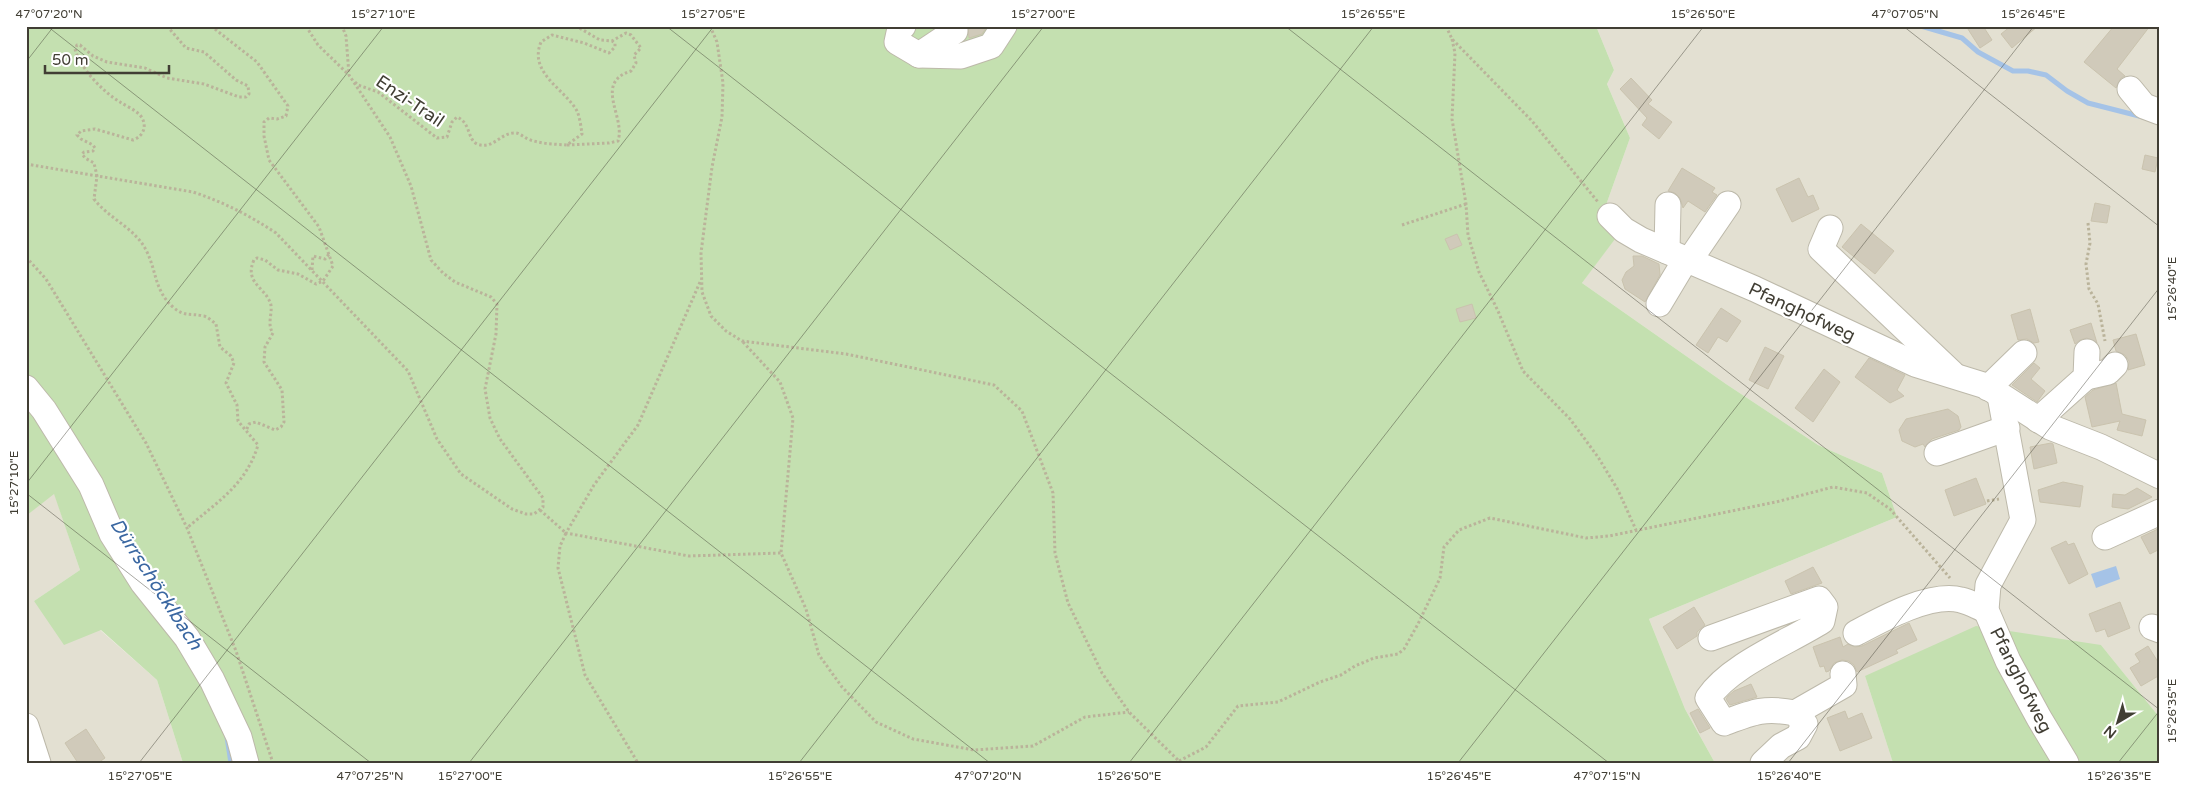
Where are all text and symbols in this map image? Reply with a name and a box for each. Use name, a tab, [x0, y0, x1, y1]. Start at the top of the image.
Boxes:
text: 47°07'20"N	[15, 7, 83, 21]
text: 15°27'10"E	[351, 7, 416, 21]
text: 15°27'05"E	[681, 7, 746, 21]
text: 15°27'00"E	[1011, 7, 1076, 21]
text: 15°26'55"E	[1341, 7, 1406, 21]
text: 15°26'50"E	[1671, 7, 1736, 21]
text: 47°07'05"N	[1871, 7, 1939, 21]
text: 15°26'45"E	[2001, 7, 2066, 21]
scale bar	[45, 42, 169, 74]
text: 50 m	[52, 51, 89, 69]
street label: Enzi-Trail	[372, 70, 448, 132]
text: 15°26'40"E	[2165, 256, 2179, 321]
street label: Pfanghofweg	[1745, 278, 1859, 346]
text: 15°27'10"E	[7, 450, 21, 515]
water label: Dürrschöcklbach	[105, 514, 207, 654]
street label: Pfanghofweg	[1985, 624, 2057, 736]
text: 15°26'35"E	[2165, 678, 2179, 743]
north arrow	[2094, 696, 2144, 746]
text: N	[2101, 722, 2120, 742]
text: 15°27'05"E	[108, 769, 173, 783]
text: 47°07'25"N	[336, 769, 404, 783]
text: 15°27'00"E	[438, 769, 503, 783]
text: 15°26'55"E	[768, 769, 833, 783]
text: 47°07'20"N	[954, 769, 1022, 783]
text: 15°26'50"E	[1097, 769, 1162, 783]
text: 15°26'45"E	[1427, 769, 1492, 783]
text: 47°07'15"N	[1573, 769, 1641, 783]
text: 15°26'40"E	[1757, 769, 1822, 783]
text: 15°26'35"E	[2087, 769, 2152, 783]

